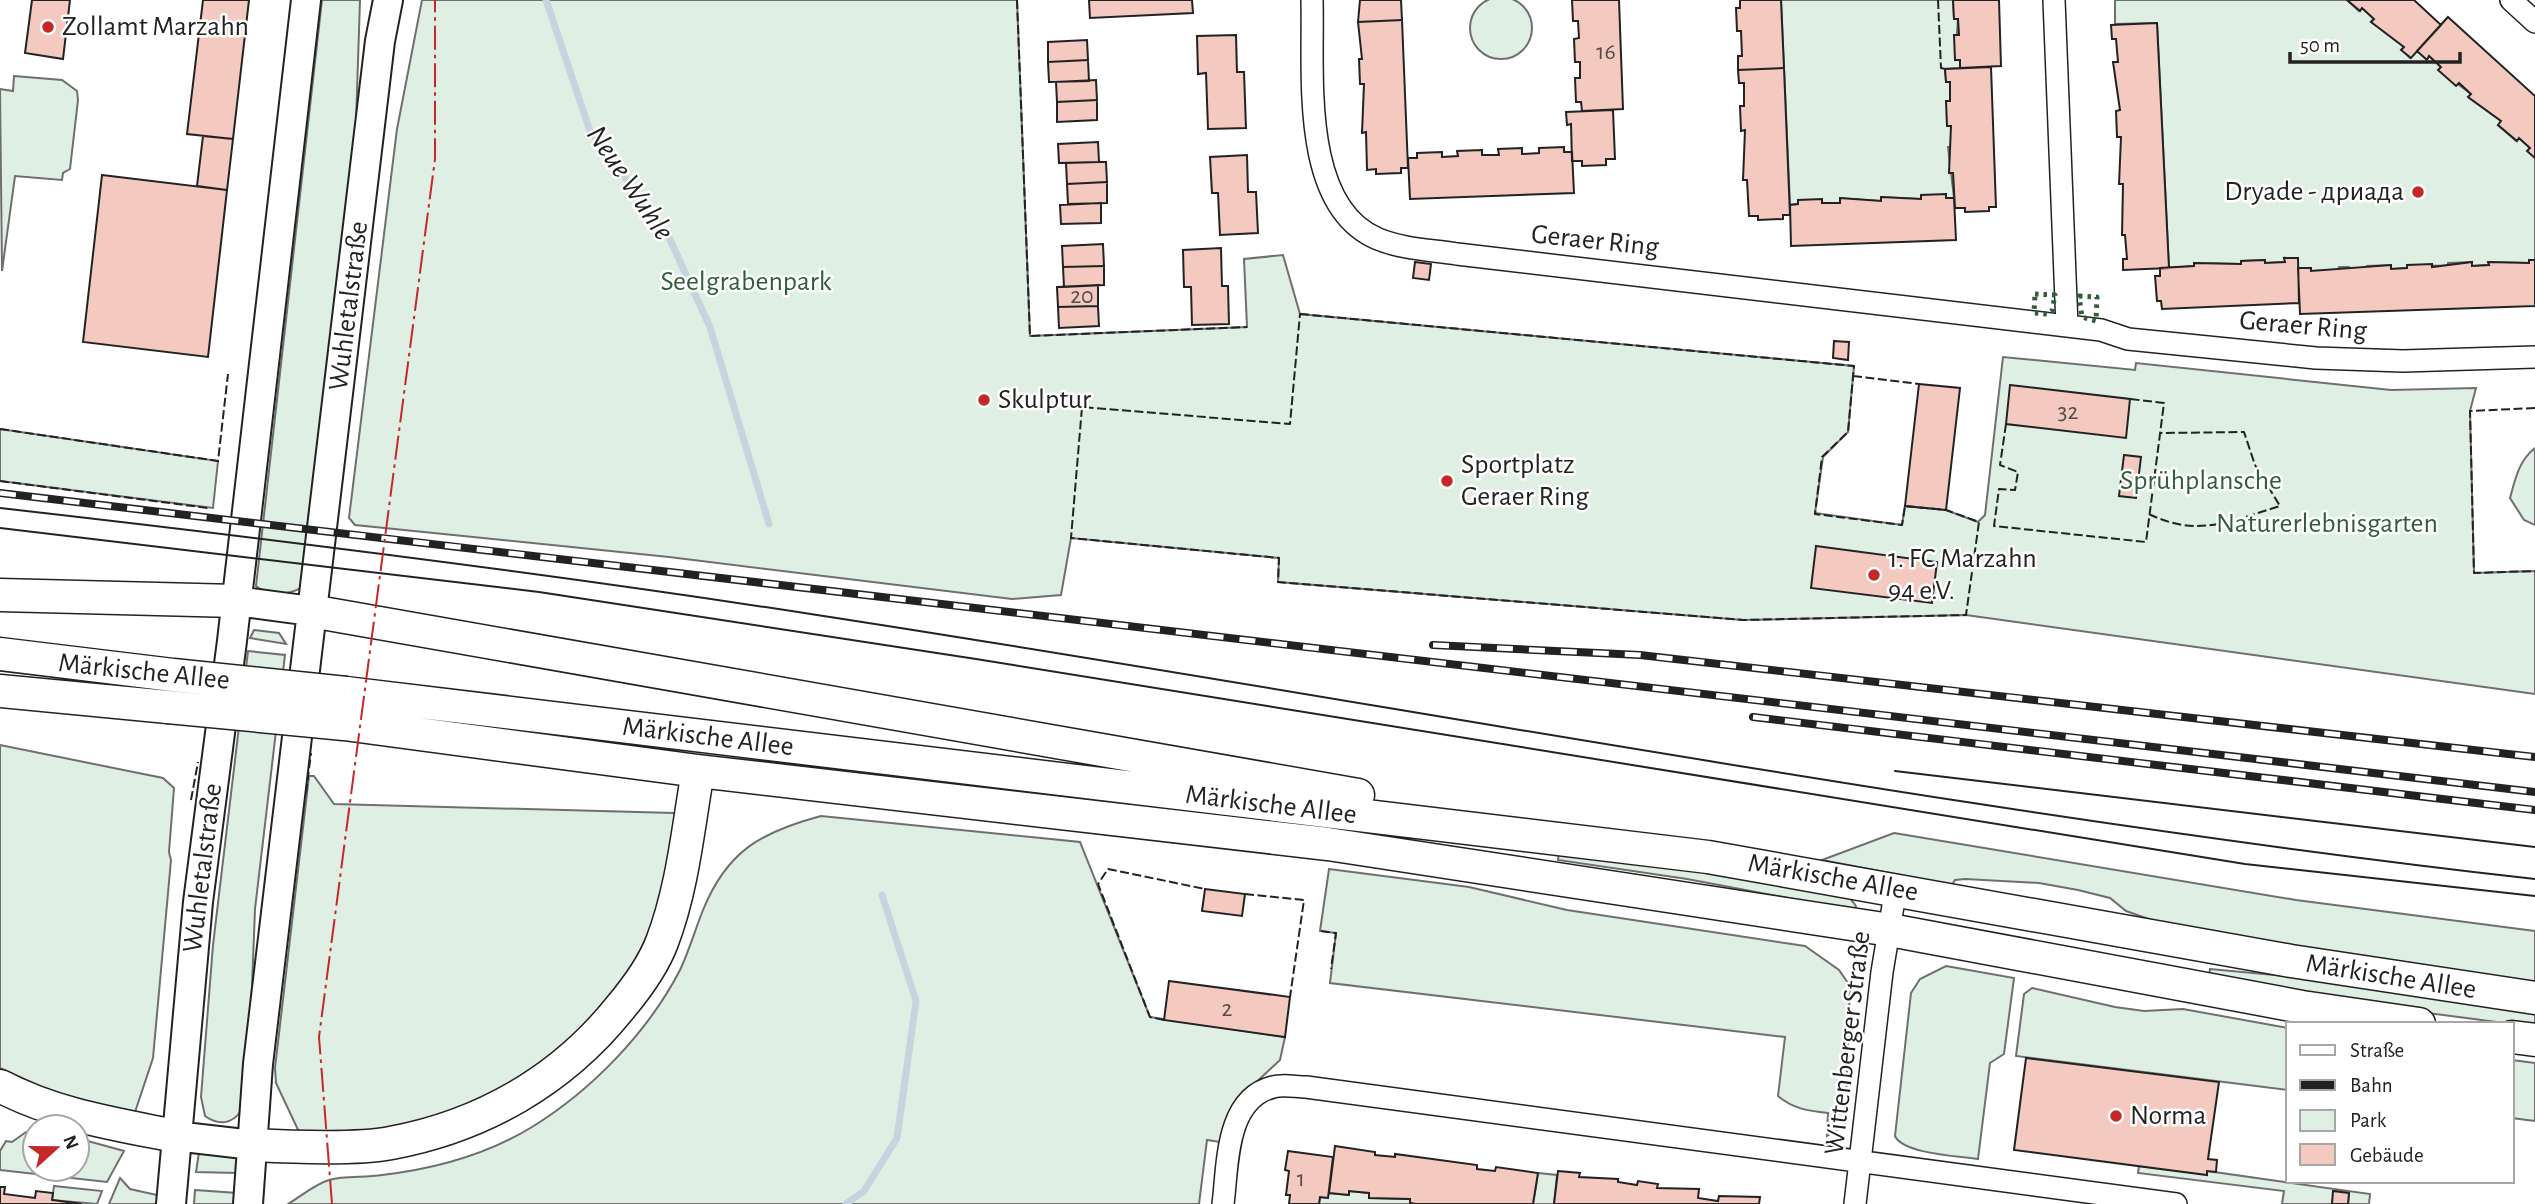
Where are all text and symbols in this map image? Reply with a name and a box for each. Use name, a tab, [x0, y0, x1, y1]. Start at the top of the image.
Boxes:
place label: Zollamt Marzahn	[62, 13, 249, 41]
marker: Zollamt Marzahn	[40, 19, 56, 35]
scale bar	[2290, 21, 2460, 65]
text: 50 m	[2300, 35, 2340, 56]
house number: 16	[1596, 40, 1616, 64]
water label: Neue Wuhle	[581, 120, 679, 246]
place label: Dryade - дриада	[2224, 178, 2404, 206]
marker: Dryade - дриада	[2410, 184, 2426, 200]
street label: Wuhletalstraße	[325, 220, 373, 392]
street label: Geraer Ring	[1530, 220, 1660, 262]
park label: Seelgrabenpark	[660, 268, 832, 296]
house number: 20	[1070, 284, 1094, 308]
street label: Geraer Ring	[2238, 306, 2368, 346]
place label: Skulptur	[998, 386, 1091, 414]
marker: Skulptur	[976, 392, 992, 408]
house number: 32	[2058, 400, 2078, 424]
place label: Sportplatz Geraer Ring	[1461, 451, 1589, 511]
park label: Sprühplansche	[2120, 467, 2282, 495]
marker: Sportplatz Geraer Ring	[1439, 473, 1455, 489]
park label: Naturerlebnisgarten	[2216, 510, 2438, 538]
place label: 1. FC Marzahn 94 e.V.	[1888, 545, 2037, 605]
marker: 1. FC Marzahn 94 e.V.	[1866, 567, 1882, 583]
street label: Märkische Allee	[57, 649, 231, 695]
street label: Märkische Allee	[621, 713, 795, 761]
street label: Märkische Allee	[1184, 781, 1358, 829]
street label: Wuhletalstraße	[179, 782, 227, 954]
street label: Märkische Allee	[1746, 849, 1920, 907]
street label: Wittenberger Straße	[1820, 929, 1876, 1157]
street label: Märkische Allee	[2304, 950, 2478, 1004]
house number: 2	[1222, 997, 1233, 1021]
legend	[2286, 1022, 2514, 1183]
text: Straße	[2350, 1040, 2404, 1061]
text: Bahn	[2350, 1075, 2393, 1096]
place label: Norma	[2130, 1102, 2206, 1130]
marker: Norma	[2108, 1108, 2124, 1124]
text: Park	[2350, 1110, 2387, 1131]
north arrow	[21, 1113, 91, 1183]
text: N	[59, 1133, 82, 1152]
text: Gebäude	[2350, 1145, 2424, 1166]
house number: 1	[1297, 1167, 1305, 1191]

